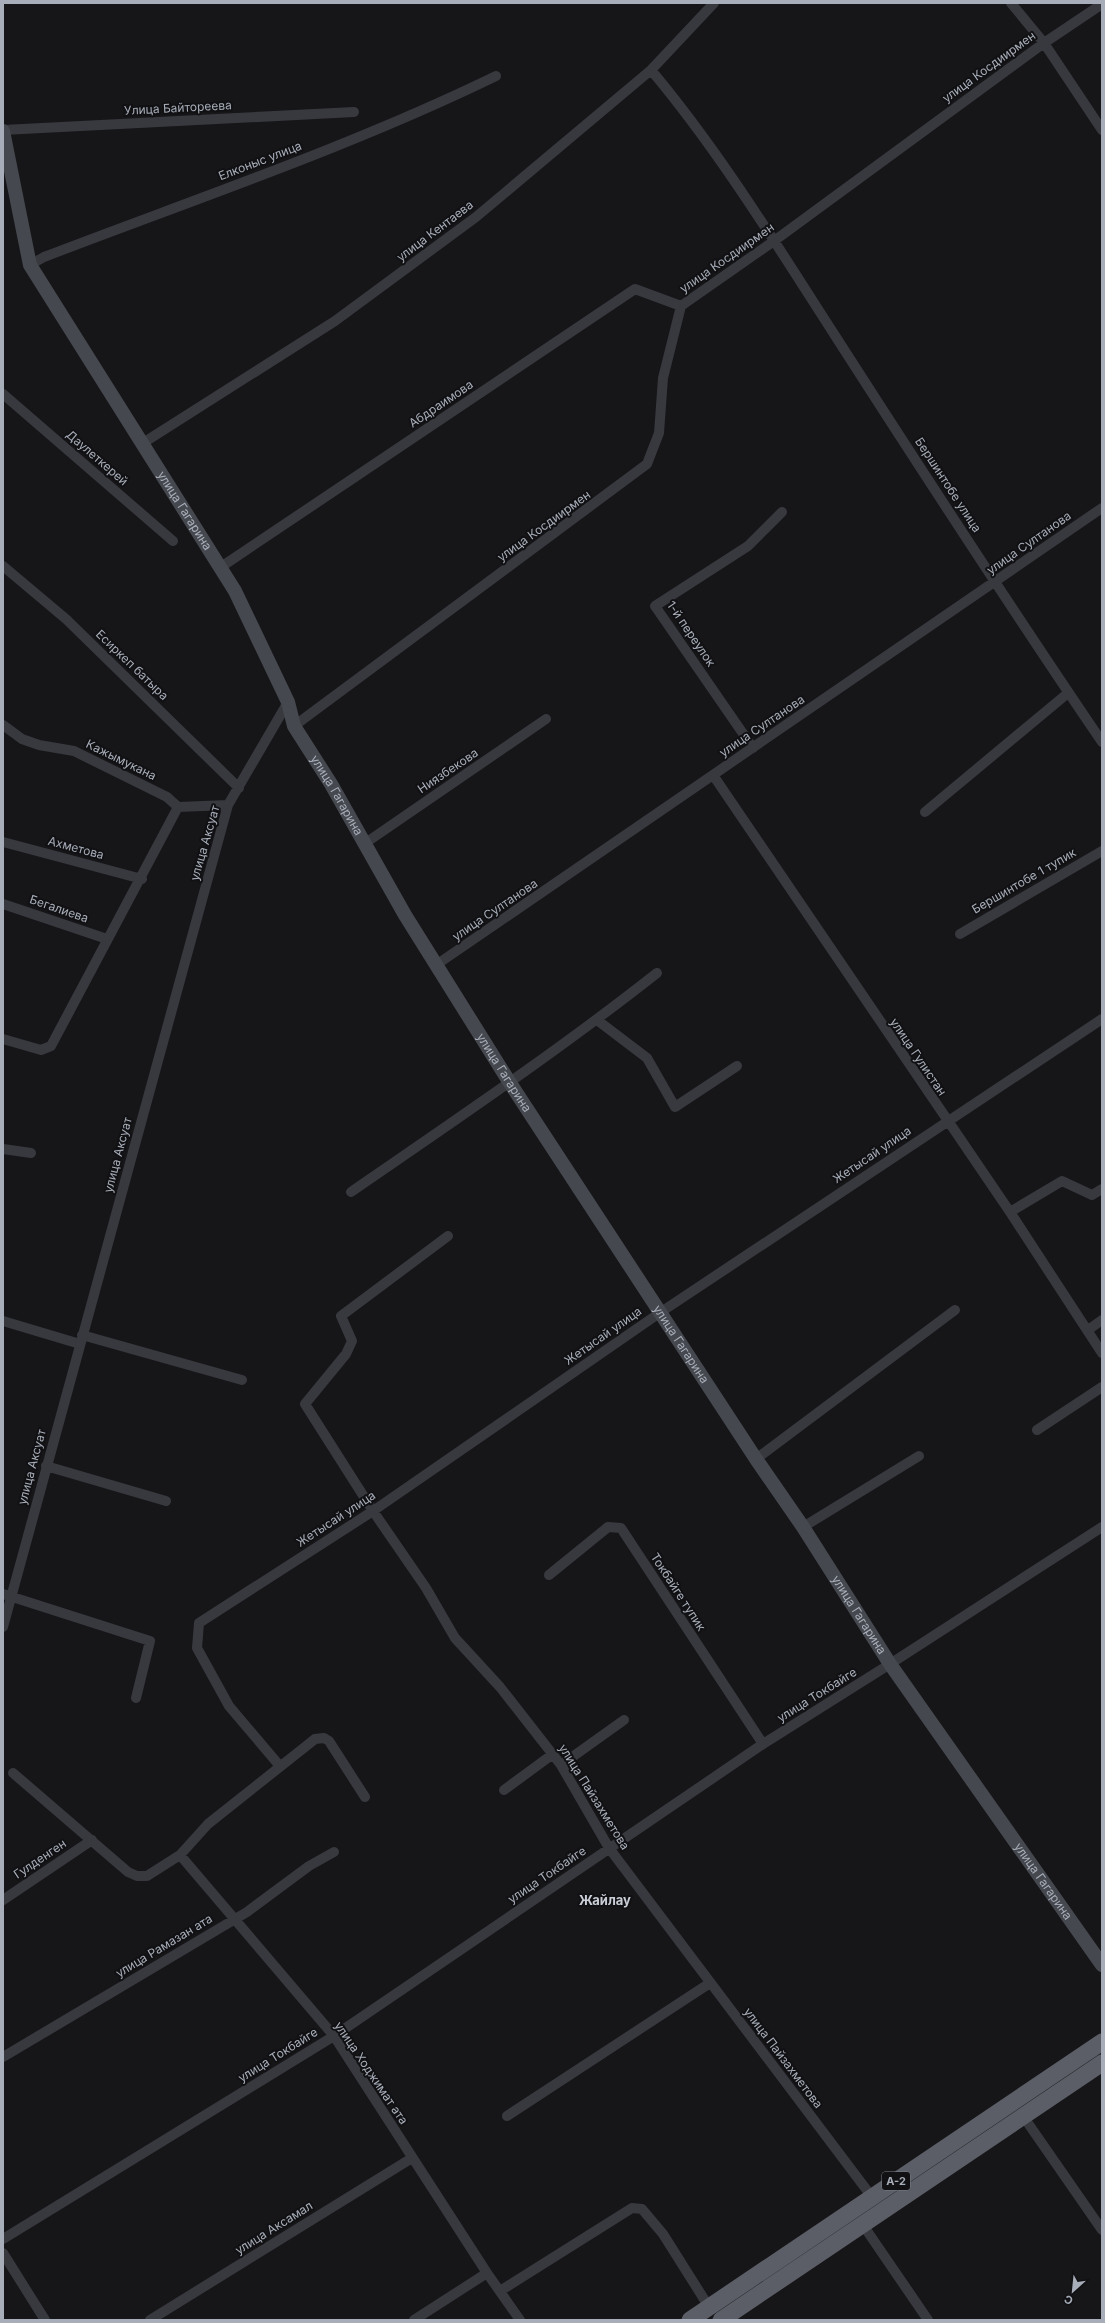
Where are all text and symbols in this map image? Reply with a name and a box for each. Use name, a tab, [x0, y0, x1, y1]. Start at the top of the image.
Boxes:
street label: улица Косдиирмен	[939, 28, 1038, 105]
street label: Улица Байтореева	[124, 97, 232, 118]
street label: Елконыс улица	[216, 138, 303, 183]
street label: улица Кентаева	[393, 197, 476, 264]
street label: улица Косдиирмен	[677, 219, 777, 296]
street label: Абдраимова	[406, 377, 476, 431]
street label: Даулеткерей	[63, 427, 131, 489]
street label: Бершинтобе улица	[912, 434, 985, 535]
street label: улица Гагарина	[154, 468, 215, 553]
street label: улица Косдиирмен	[494, 487, 593, 564]
street label: улица Султанова	[984, 508, 1074, 577]
street label: 1-й переулок	[664, 598, 719, 670]
street label: Есиркеп батыра	[93, 626, 172, 703]
street label: улица Султанова	[716, 692, 807, 760]
street label: Кажымукана	[84, 736, 159, 783]
street label: Ниязбекова	[415, 745, 481, 796]
street label: улица Гагарина	[308, 752, 366, 838]
street label: улица Аксуат	[187, 803, 223, 882]
street label: Ахметова	[47, 833, 106, 862]
street label: Бершинтобе 1 тупик	[969, 844, 1079, 916]
street label: улица Султанова	[449, 876, 540, 944]
street label: Бегалиева	[28, 891, 91, 926]
street label: улица Гулистан	[887, 1015, 950, 1098]
street label: улица Гагарина	[474, 1030, 535, 1115]
street label: улица Аксуат	[100, 1115, 135, 1194]
street label: Жетысай улица	[830, 1123, 914, 1186]
street label: улица Гагарина	[650, 1302, 712, 1386]
street label: Жетысай улица	[561, 1303, 644, 1368]
street label: улица Аксуат	[14, 1427, 49, 1506]
street label: Жетысай улица	[293, 1487, 378, 1550]
street label: Токбайге тупик	[648, 1550, 709, 1634]
street label: улица Гагарина	[829, 1572, 890, 1657]
street label: улица Токбайге	[774, 1664, 859, 1725]
street label: улица Пайзахметова	[556, 1741, 633, 1852]
street label: Гулденген	[11, 1836, 69, 1882]
street label: улица Гагарина	[1011, 1840, 1076, 1922]
street label: улица Токбайге	[505, 1843, 589, 1906]
district label: Жайлау	[579, 1892, 631, 1908]
street label: улица Рамазан ата	[113, 1911, 215, 1980]
street label: улица Пайзахметова	[741, 2005, 826, 2111]
street label: улица Ходжимат ата	[331, 2018, 411, 2127]
street label: улица Токбайге	[235, 2024, 320, 2085]
road number: A-2	[882, 2172, 910, 2190]
street label: улица Аксамал	[232, 2198, 315, 2257]
north arrow	[1053, 2271, 1093, 2311]
text: С	[1062, 2292, 1075, 2308]

